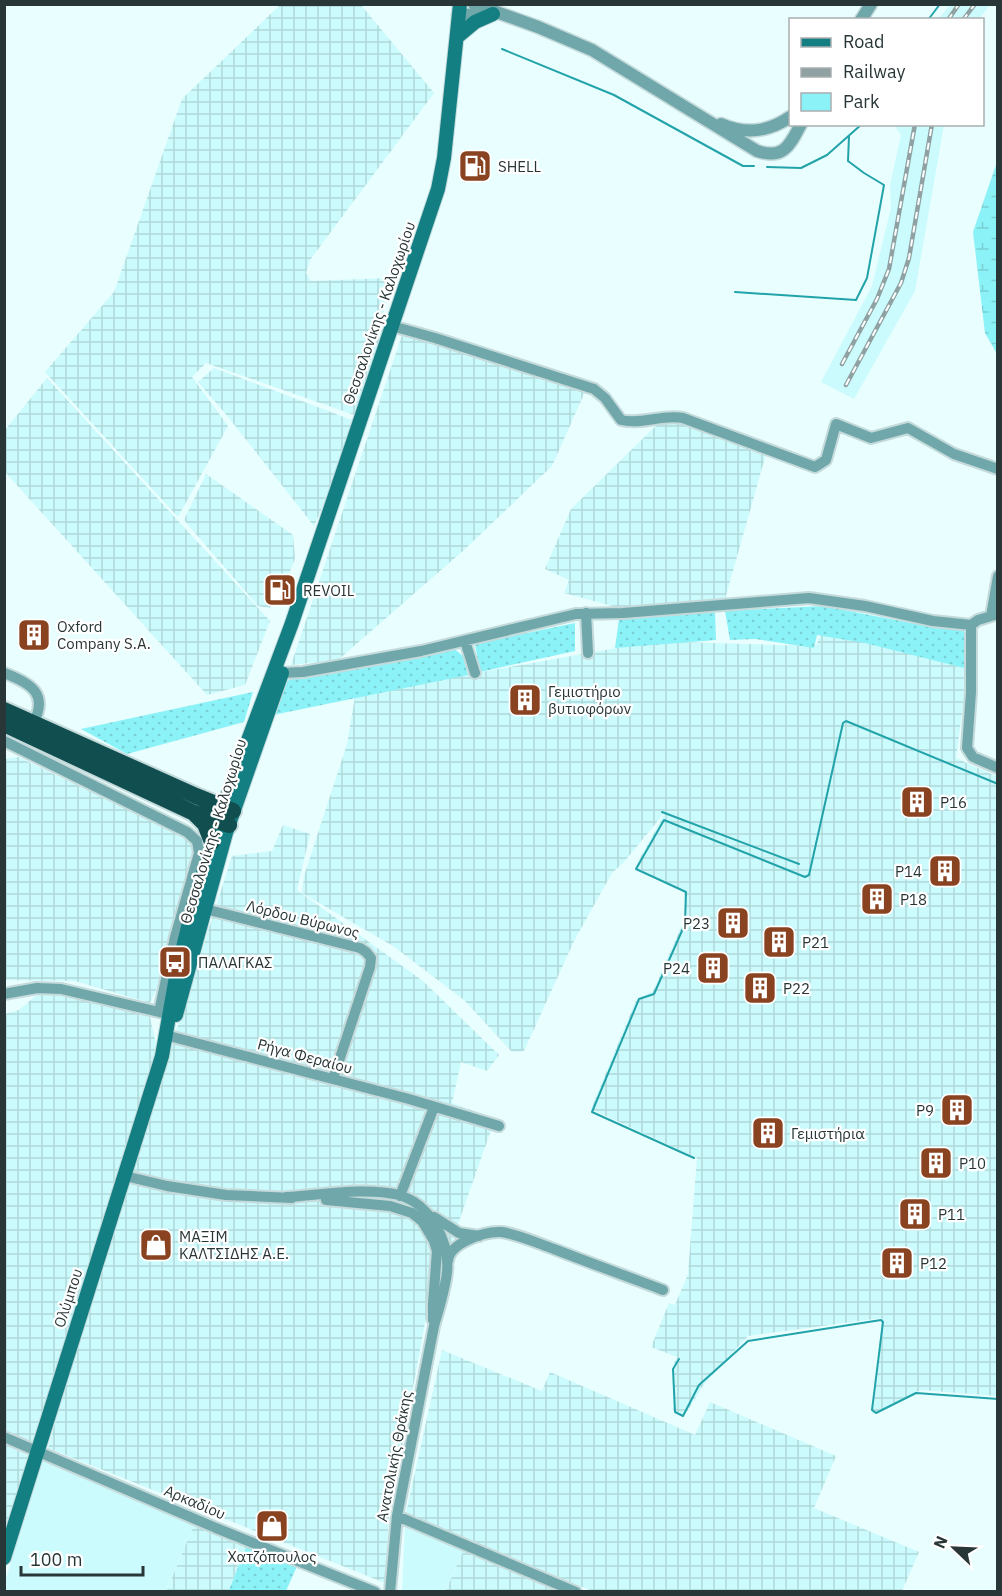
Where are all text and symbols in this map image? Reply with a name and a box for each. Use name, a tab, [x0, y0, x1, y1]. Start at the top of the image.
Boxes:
legend	[789, 18, 984, 126]
text: Road	[843, 30, 884, 53]
text: Railway	[843, 60, 905, 83]
text: Park	[843, 90, 880, 113]
fuel station icon: SHELL	[457, 148, 493, 184]
place label: SHELL	[498, 157, 542, 176]
street label: Θεσσαλονίκης - Καλοχωρίου	[339, 219, 419, 407]
fuel station icon: REVOIL	[262, 572, 298, 608]
place label: REVOIL	[303, 581, 355, 600]
building icon: Oxford Company S.A.	[16, 617, 52, 653]
place label: Oxford Company S.A.	[57, 617, 151, 653]
building icon: Γεμιστήριο βυτιοφόρων	[507, 682, 543, 718]
place label: Γεμιστήριο βυτιοφόρων	[548, 682, 632, 718]
street label: Θεσσαλονίκης - Καλοχωρίου	[176, 736, 250, 926]
building icon: P16	[899, 784, 935, 820]
place label: P16	[940, 793, 967, 812]
building icon: P14	[927, 853, 963, 889]
place label: P14	[895, 862, 922, 881]
building icon: P18	[859, 881, 895, 917]
place label: P18	[900, 890, 927, 909]
street label: Λόρδου Βύρωνος	[245, 896, 361, 942]
building icon: P23	[715, 905, 751, 941]
place label: P23	[683, 914, 710, 933]
building icon: P21	[761, 924, 797, 960]
place label: P21	[802, 933, 829, 952]
bus stop icon: ΠΑΛΑΓΚΑΣ	[157, 944, 193, 980]
building icon: P24	[695, 950, 731, 986]
place label: ΠΑΛΑΓΚΑΣ	[198, 953, 273, 972]
place label: P24	[663, 959, 690, 978]
building icon: P22	[742, 970, 778, 1006]
place label: P22	[783, 979, 810, 998]
street label: Ρήγα Φεραίου	[255, 1034, 355, 1078]
building icon: P9	[939, 1092, 975, 1128]
place label: P9	[916, 1101, 934, 1120]
building icon: Γεμιστήρια	[750, 1115, 786, 1151]
place label: Γεμιστήρια	[791, 1124, 865, 1143]
building icon: P10	[918, 1145, 954, 1181]
place label: P10	[959, 1154, 986, 1173]
building icon: P11	[897, 1196, 933, 1232]
place label: P11	[938, 1205, 965, 1224]
shop icon: ΜΑΞΙΜ ΚΑΛΤΣΙΔΗΣ Α.Ε.	[138, 1227, 174, 1263]
place label: ΜΑΞΙΜ ΚΑΛΤΣΙΔΗΣ Α.Ε.	[179, 1227, 289, 1263]
building icon: P12	[879, 1245, 915, 1281]
place label: P12	[920, 1254, 947, 1273]
street label: Ολύμπου	[50, 1266, 86, 1330]
street label: Ανατολικής Θράκης	[372, 1389, 416, 1523]
street label: Αρκαδίου	[161, 1481, 229, 1523]
shop icon: Χατζόπουλος	[254, 1508, 290, 1544]
north arrow	[924, 1518, 984, 1578]
text: N	[929, 1533, 952, 1551]
scale bar	[21, 1539, 142, 1577]
place label: Χατζόπουλος	[228, 1547, 317, 1566]
text: 100 m	[30, 1548, 82, 1571]

